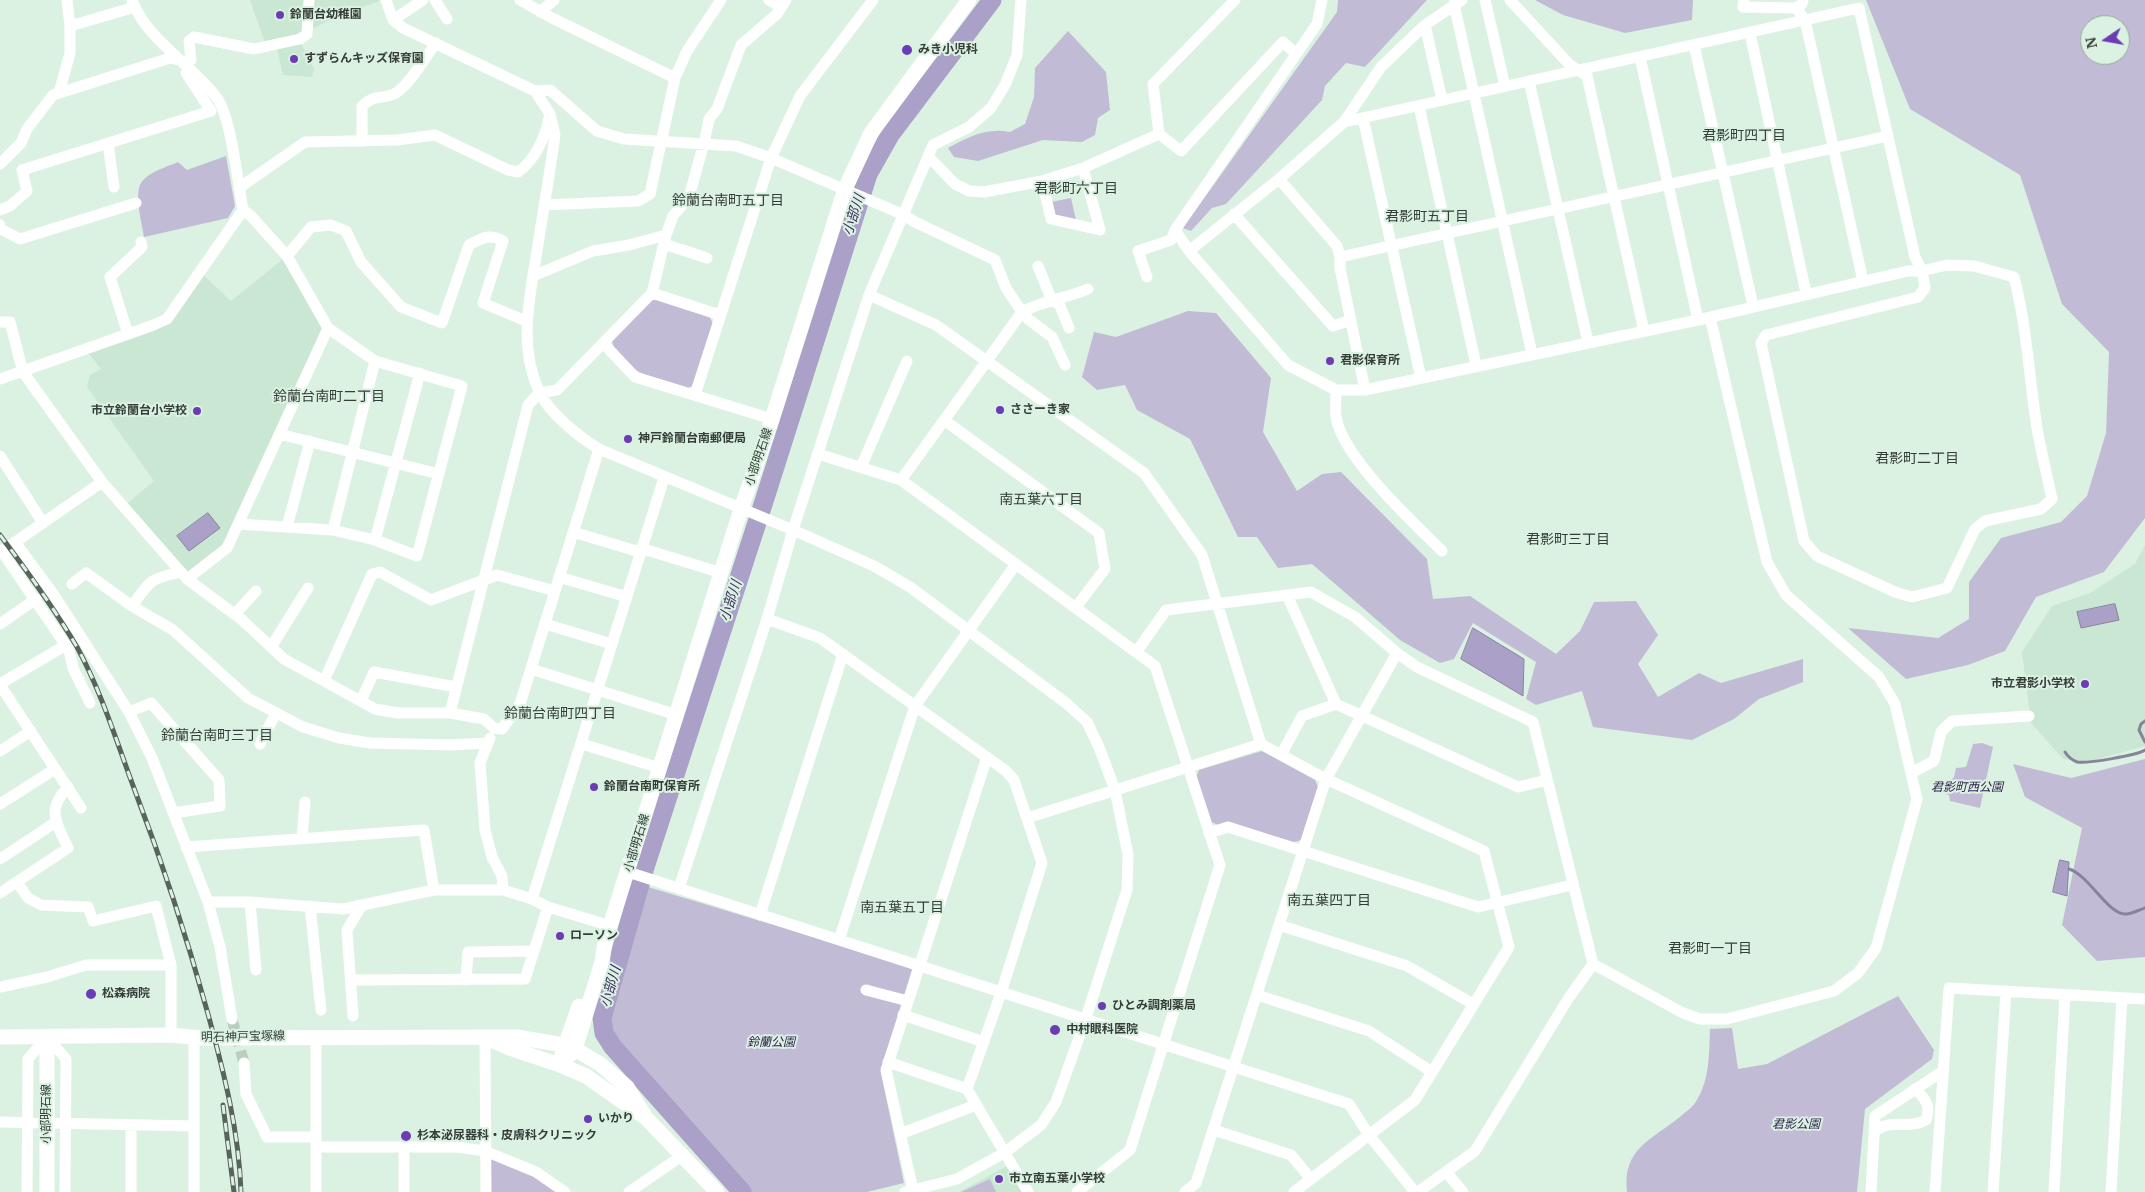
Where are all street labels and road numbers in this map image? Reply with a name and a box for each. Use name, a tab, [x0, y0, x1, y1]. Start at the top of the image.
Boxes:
street label: 小部明石線	[742, 426, 776, 488]
street label: 小部明石線	[621, 812, 653, 874]
street label: 明石神戸宝塚線	[201, 1029, 285, 1045]
street label: 小部明石線	[40, 1084, 54, 1144]

